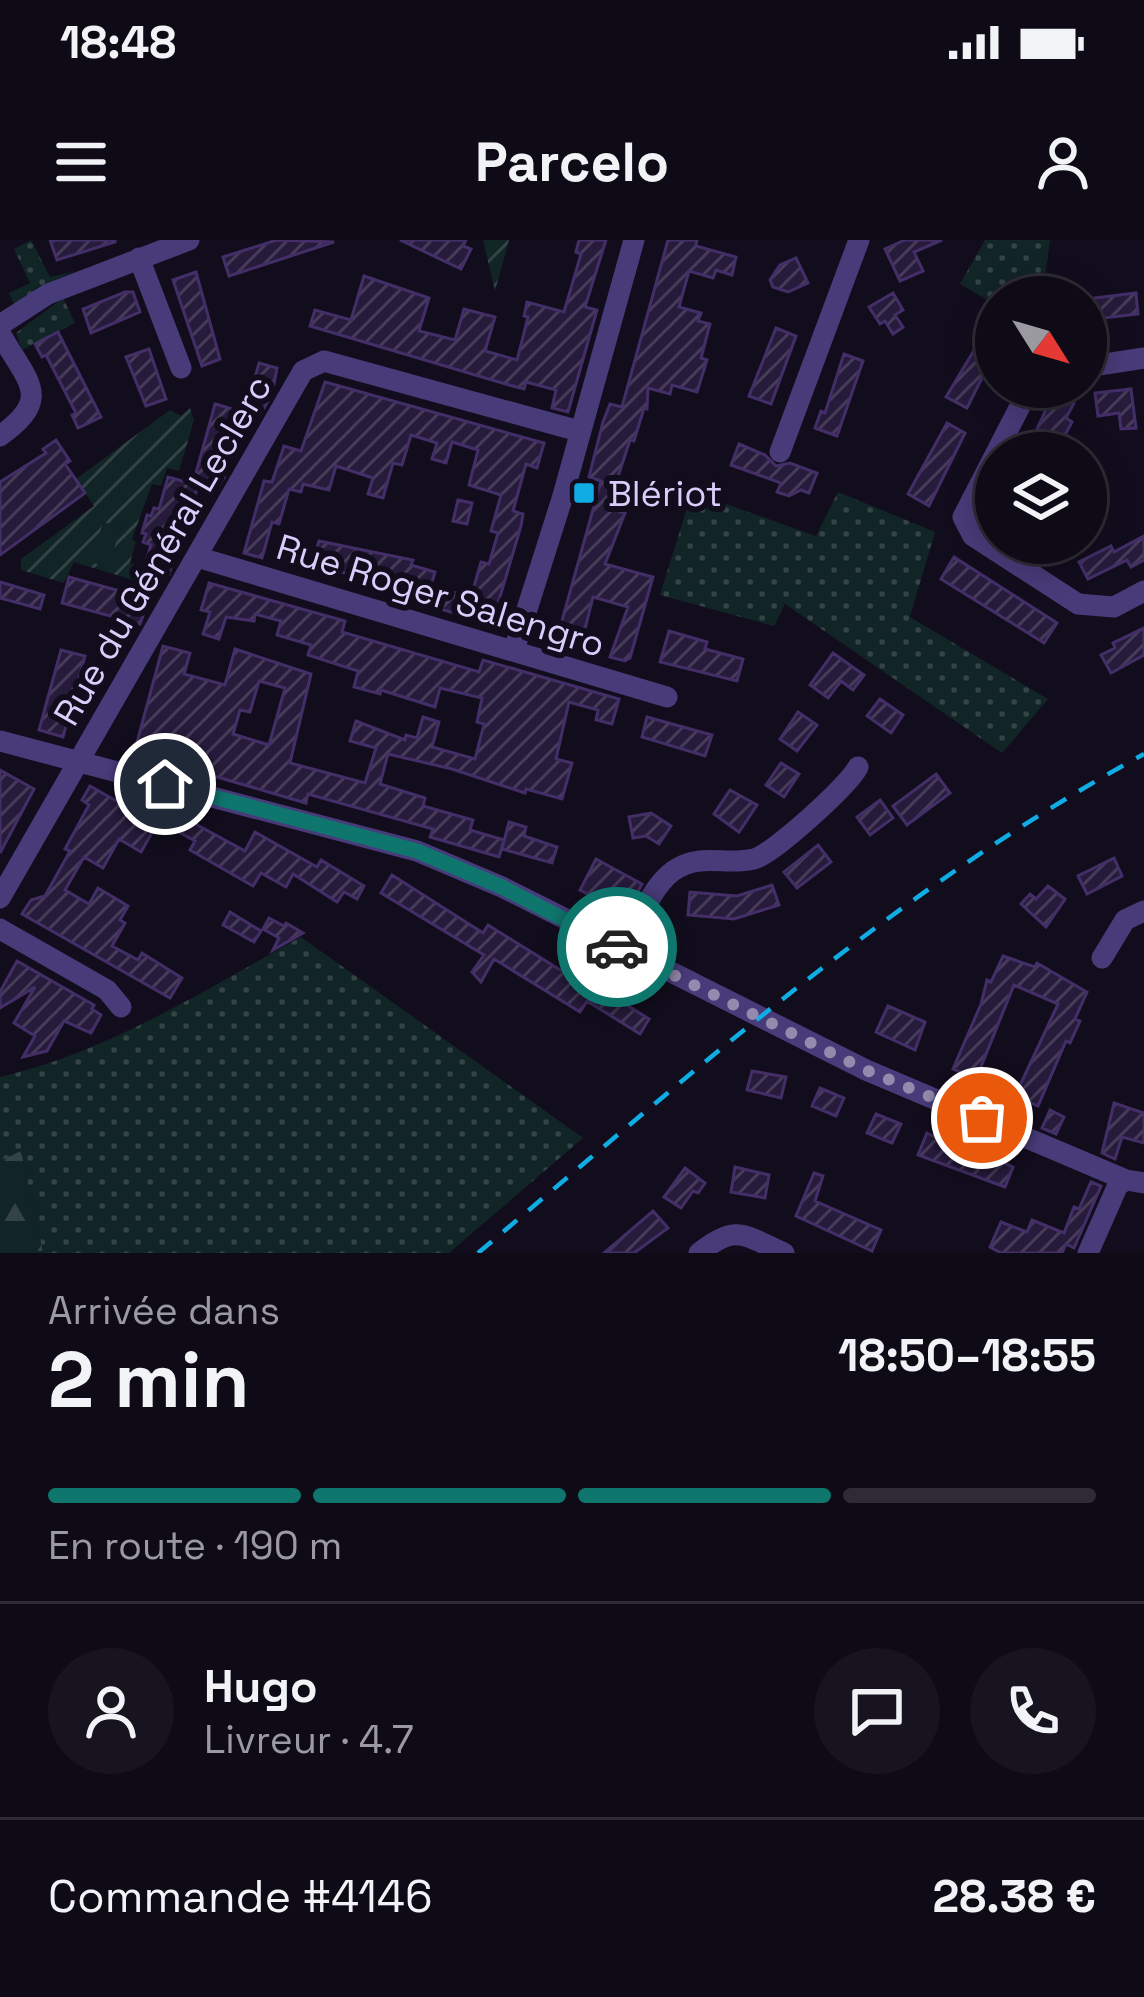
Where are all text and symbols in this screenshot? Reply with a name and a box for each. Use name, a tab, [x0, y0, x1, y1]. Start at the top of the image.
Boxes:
text: 18:48	[60, 14, 176, 71]
text: Parcelo	[475, 128, 669, 197]
icon: menu	[48, 129, 114, 195]
icon: person	[1030, 129, 1096, 195]
north arrow	[975, 276, 1107, 408]
map controls	[975, 276, 1107, 564]
street label: Rue du Général Leclerc	[44, 367, 282, 734]
button: layers	[975, 432, 1107, 564]
place label: Blériot	[608, 471, 722, 517]
marker: Blériot	[571, 480, 597, 506]
street label: Rue Roger Salengro	[271, 524, 610, 668]
pin	[114, 733, 216, 835]
icon: home	[132, 751, 198, 817]
courier	[557, 887, 677, 1007]
icon: car	[584, 914, 650, 980]
pin	[931, 1067, 1033, 1169]
icon: bag	[949, 1085, 1015, 1151]
text: Arrivée dans	[48, 1286, 280, 1335]
text: 18:50–18:55	[838, 1327, 1096, 1384]
text: 2 min	[48, 1330, 250, 1430]
text: En route · 190 m	[48, 1521, 342, 1570]
button: person	[48, 1648, 174, 1774]
button: chat	[814, 1648, 940, 1774]
button: phone	[970, 1648, 1096, 1774]
text: Hugo	[204, 1658, 318, 1715]
text: Livreur · 4.7	[204, 1715, 414, 1764]
text: Commande #4146	[48, 1868, 433, 1925]
text: 28.38 €	[933, 1868, 1096, 1925]

